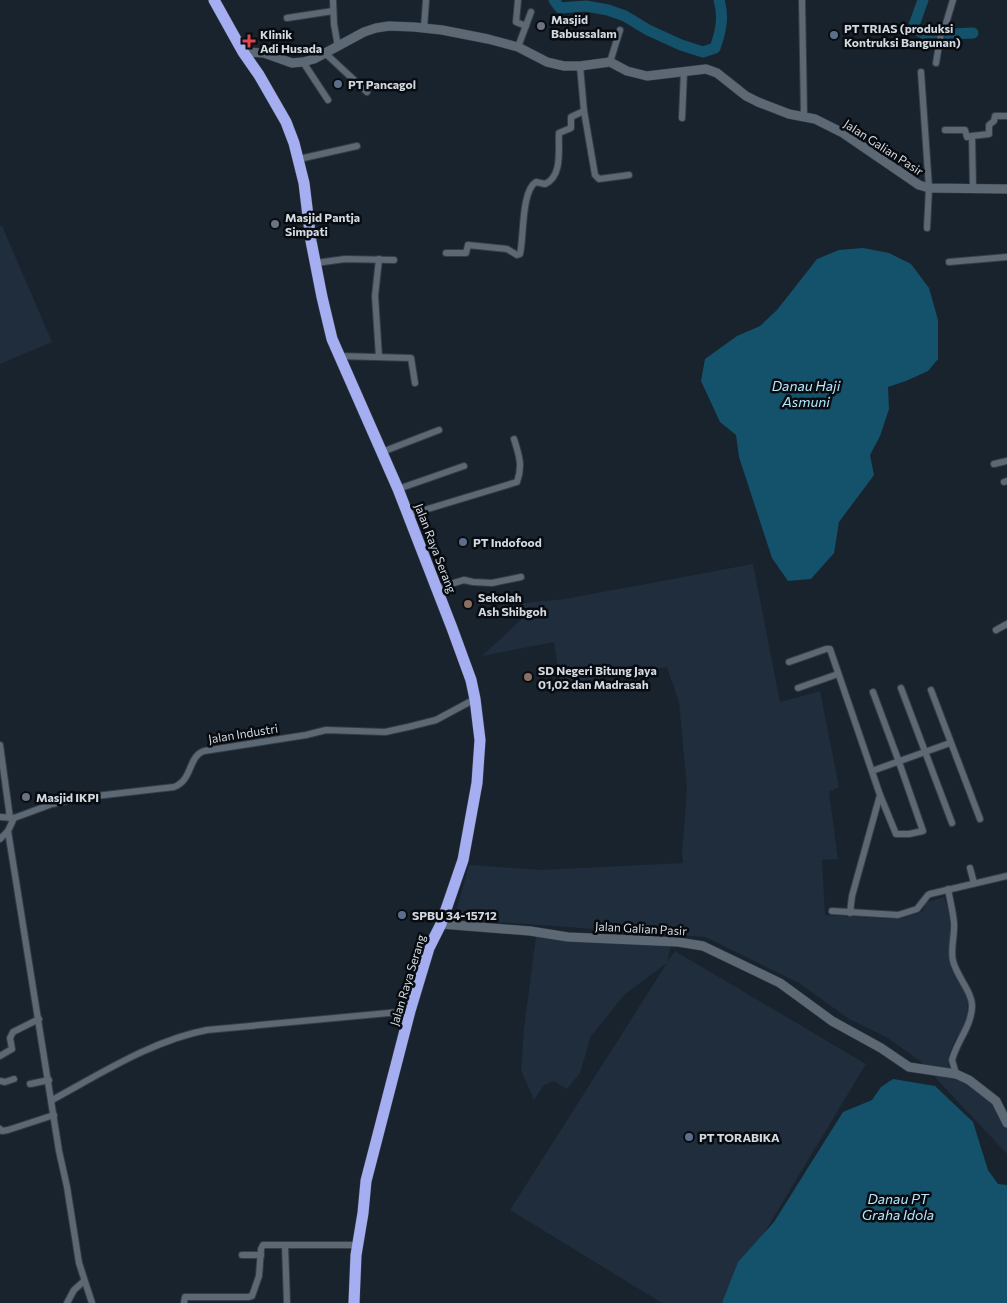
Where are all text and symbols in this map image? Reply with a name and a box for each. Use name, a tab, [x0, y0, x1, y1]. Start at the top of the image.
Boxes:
place label: Masjid Babussalam	[551, 12, 617, 40]
marker: Masjid Babussalam	[535, 20, 547, 32]
place label: PT TRIAS (produksi Kontruksi Bangunan)	[844, 21, 961, 49]
place label: Klinik Adi Husada	[260, 27, 322, 55]
marker: PT TRIAS (produksi Kontruksi Bangunan)	[828, 29, 840, 41]
marker: Klinik Adi Husada	[242, 34, 256, 48]
place label: PT Pancagol	[348, 77, 416, 91]
marker: PT Pancagol	[332, 78, 344, 90]
street label: Jalan Galian Pasir	[841, 116, 927, 179]
place label: Masjid Pantja Simpati	[285, 210, 360, 238]
marker: Masjid Pantja Simpati	[269, 218, 281, 230]
water label: Danau Haji Asmuni	[772, 377, 841, 410]
street label: Jalan Raya Serang	[412, 501, 460, 596]
place label: PT Indofood	[473, 535, 542, 549]
marker: PT Indofood	[457, 536, 469, 548]
place label: Sekolah Ash Shibgoh	[478, 590, 547, 618]
marker: Sekolah Ash Shibgoh	[462, 598, 474, 610]
place label: SD Negeri Bitung Jaya 01,02 dan Madrasah	[538, 663, 657, 691]
marker: SD Negeri Bitung Jaya 01,02 dan Madrasah	[522, 671, 534, 683]
street label: Jalan Industri	[207, 721, 279, 746]
place label: Masjid IKPI	[36, 790, 99, 804]
marker: Masjid IKPI	[20, 791, 32, 803]
place label: SPBU 34-15712	[412, 908, 497, 922]
marker: SPBU 34-15712	[396, 909, 408, 921]
street label: Jalan Galian Pasir	[595, 919, 688, 938]
street label: Jalan Raya Serang	[386, 932, 429, 1028]
place label: PT TORABIKA	[699, 1130, 780, 1144]
marker: PT TORABIKA	[683, 1131, 695, 1143]
water label: Danau PT Graha Idola	[862, 1190, 934, 1223]

